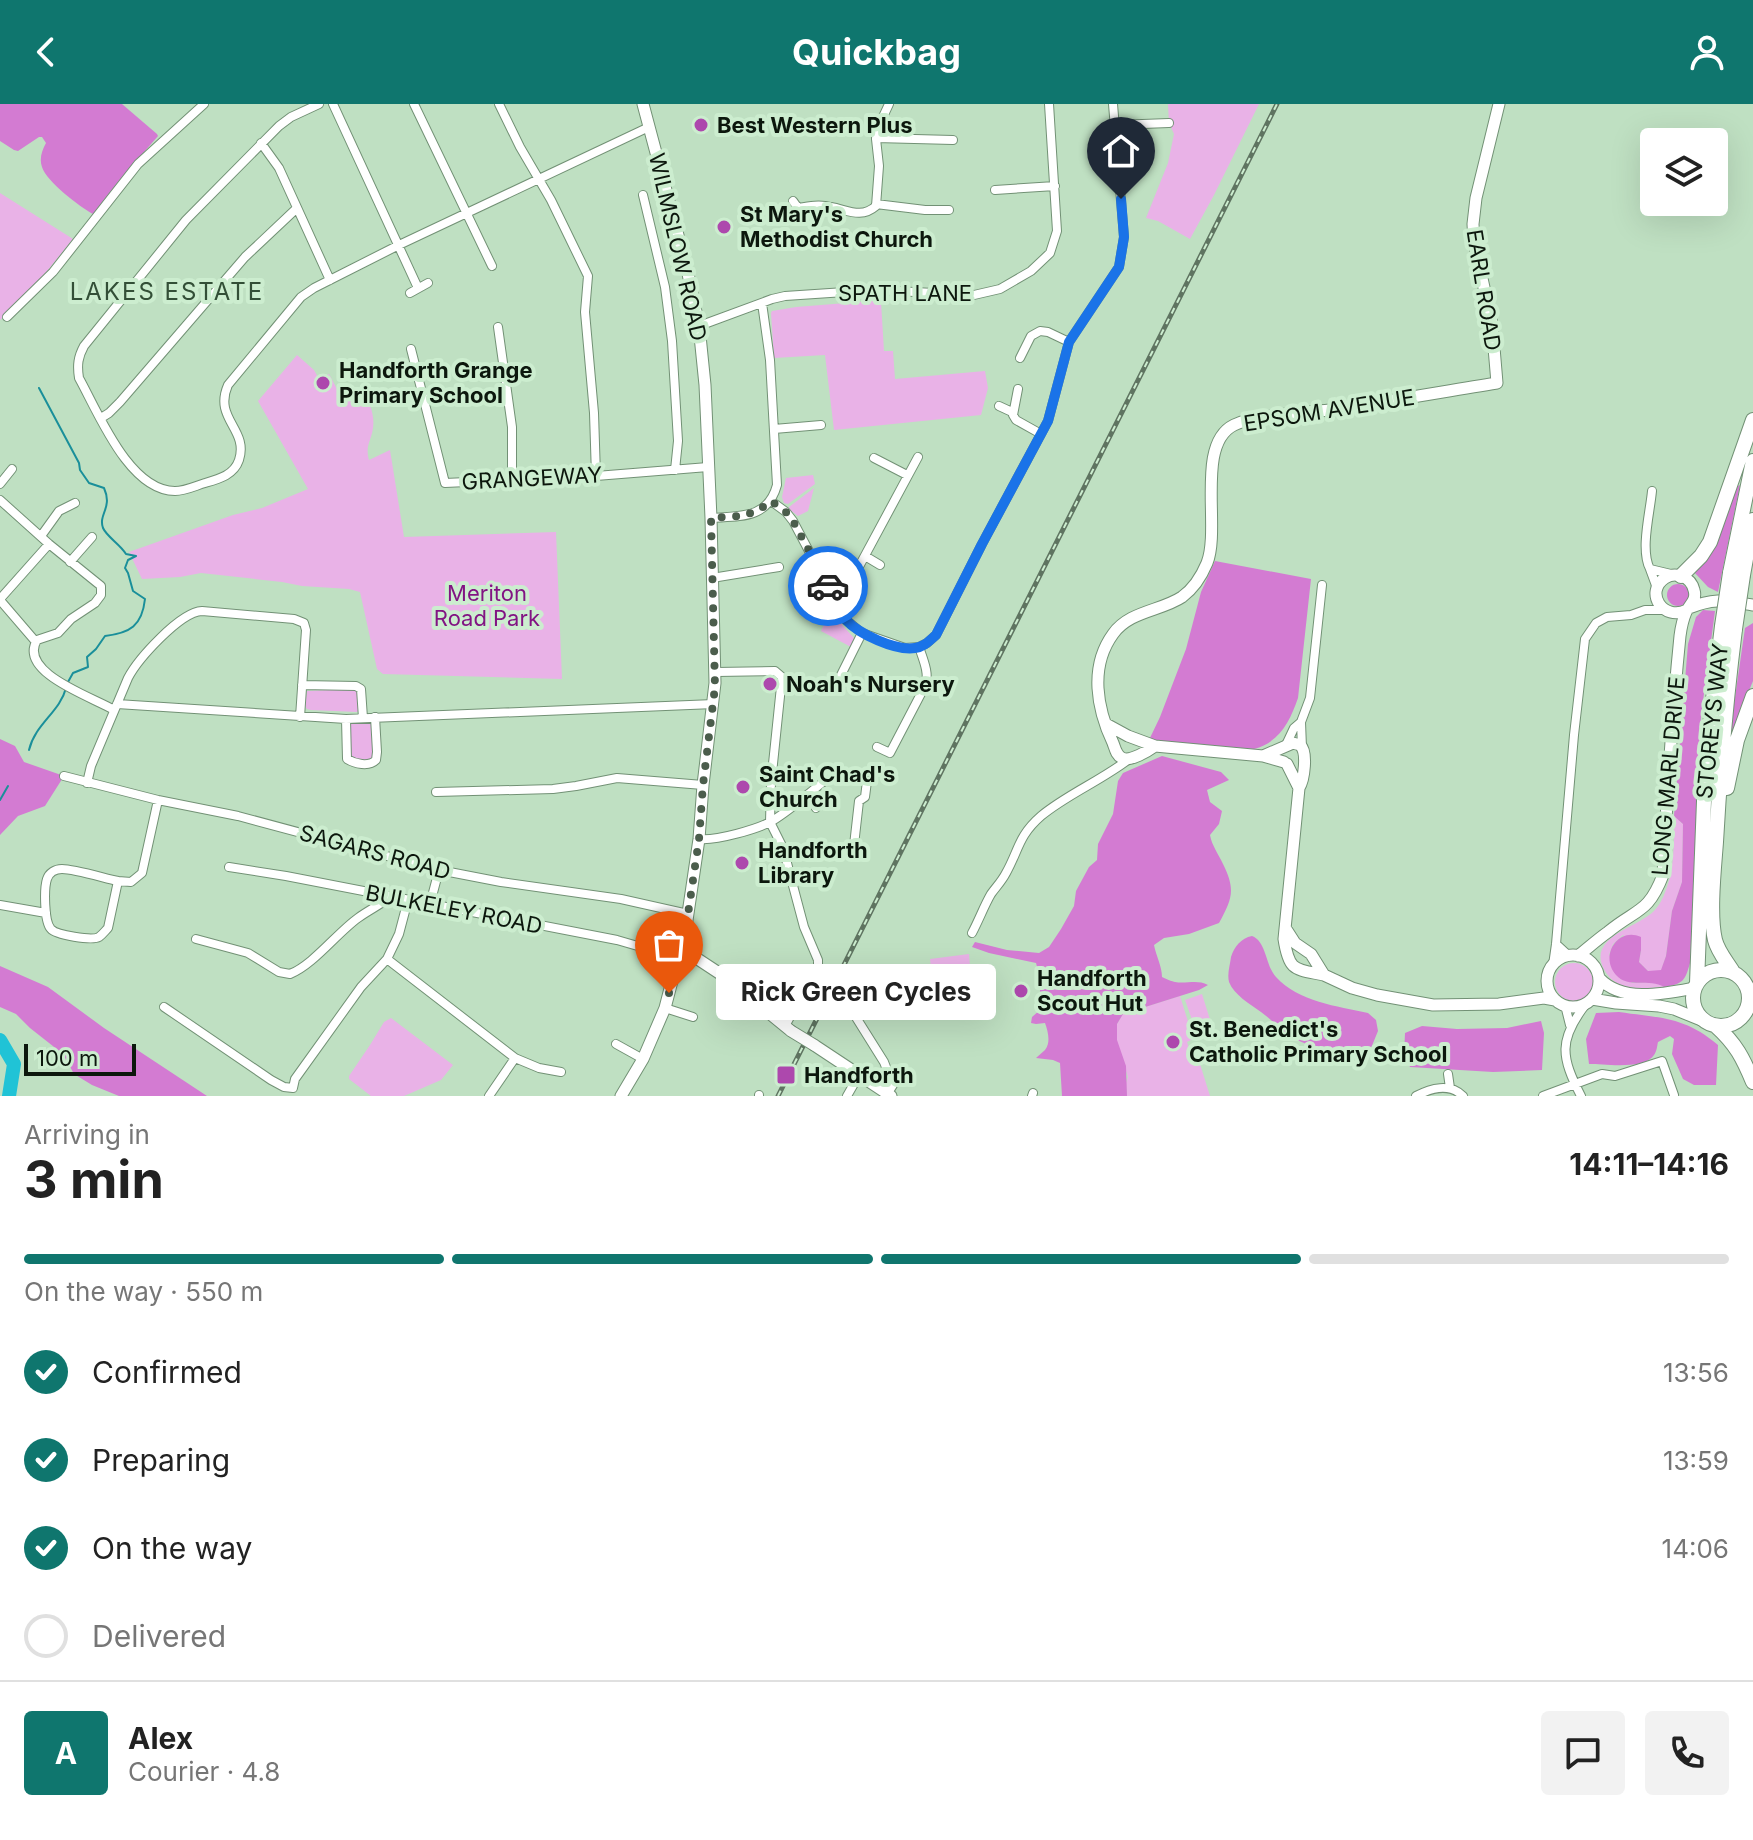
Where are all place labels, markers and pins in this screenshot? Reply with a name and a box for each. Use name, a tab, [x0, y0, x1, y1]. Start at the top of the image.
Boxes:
place label: Best Western Plus	[717, 112, 913, 138]
marker: Best Western Plus	[692, 116, 710, 134]
pin	[1087, 117, 1155, 199]
place label: St Mary's Methodist Church	[740, 201, 933, 252]
marker: St Mary's Methodist Church	[715, 218, 733, 236]
place label: Handforth Grange Primary School	[339, 357, 533, 408]
marker: Handforth Grange Primary School	[314, 374, 332, 392]
place label: Noah's Nursery	[786, 671, 955, 697]
marker: Noah's Nursery	[761, 675, 779, 693]
place label: Saint Chad's Church	[759, 761, 895, 812]
marker: Saint Chad's Church	[734, 778, 752, 796]
place label: Handforth Library	[758, 837, 868, 888]
marker: Handforth Library	[733, 854, 751, 872]
pin	[635, 911, 703, 993]
callout: Rick Green Cycles	[717, 965, 997, 1021]
place label: Handforth Scout Hut	[1037, 965, 1147, 1016]
marker: Handforth Scout Hut	[1012, 982, 1030, 1000]
place label: St. Benedict's Catholic Primary School	[1189, 1016, 1447, 1067]
marker: St. Benedict's Catholic Primary School	[1164, 1033, 1182, 1051]
place label: Handforth	[804, 1062, 914, 1088]
marker: Handforth	[775, 1064, 797, 1086]

